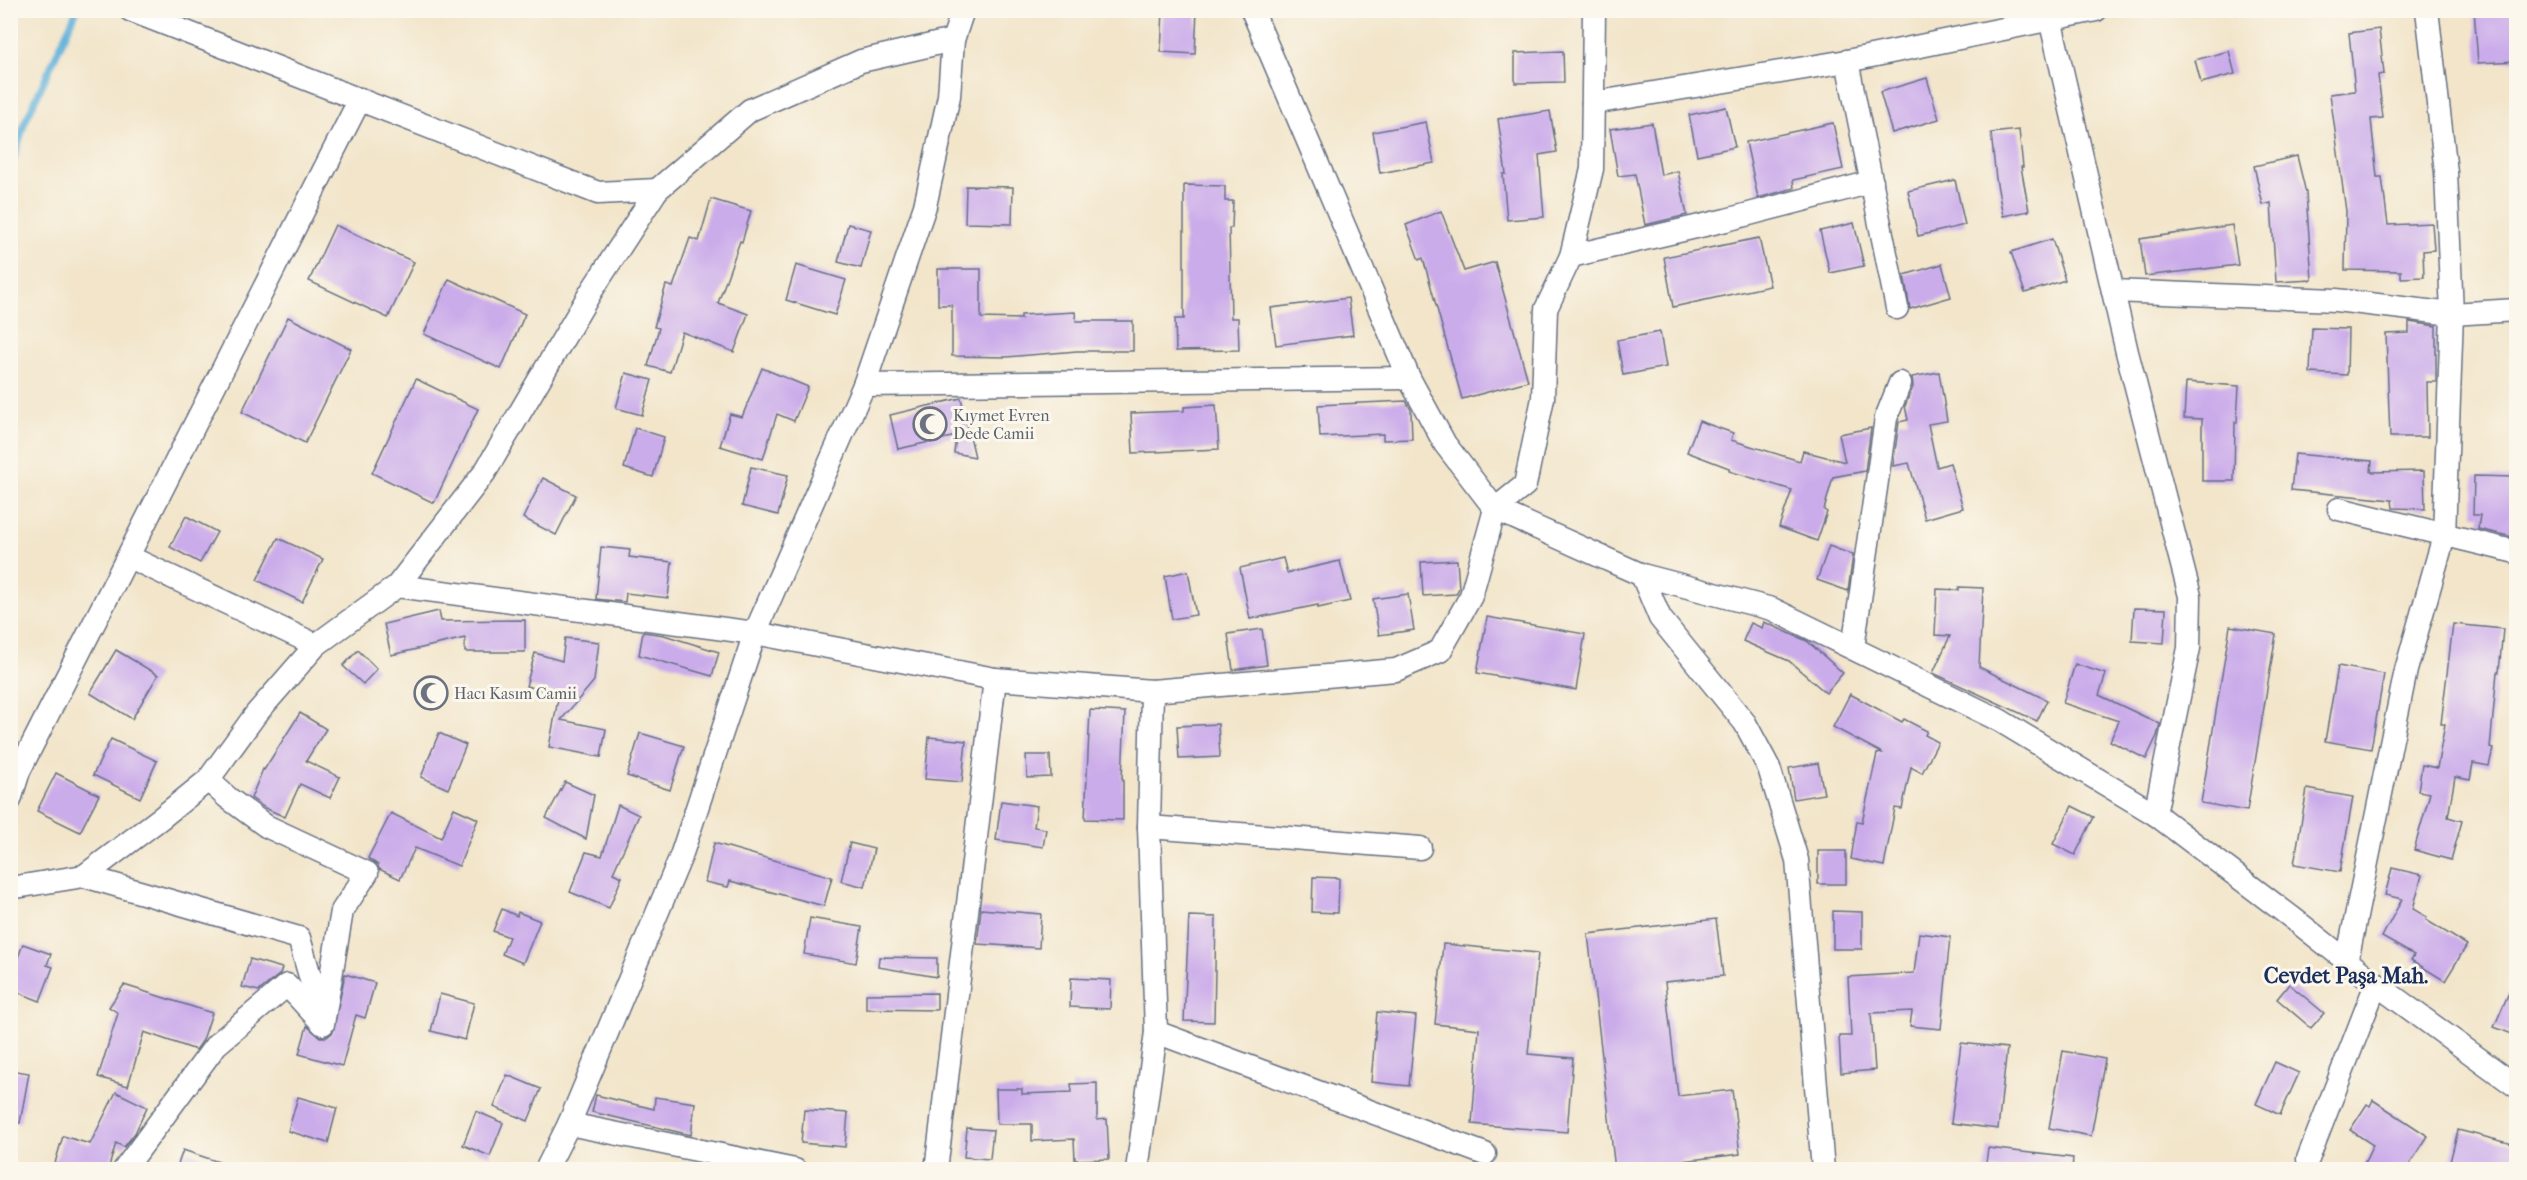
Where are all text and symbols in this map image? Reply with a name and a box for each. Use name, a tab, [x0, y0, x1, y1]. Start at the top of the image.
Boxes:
mosque icon: Kıymet Evren Dede Camii	[912, 406, 948, 442]
place label: Kıymet Evren Dede Camii	[953, 406, 1050, 443]
mosque icon: Hacı Kasım Camii	[413, 675, 449, 711]
place label: Hacı Kasım Camii	[454, 684, 577, 703]
district label: Cevdet Paşa Mah.	[2264, 963, 2428, 989]

